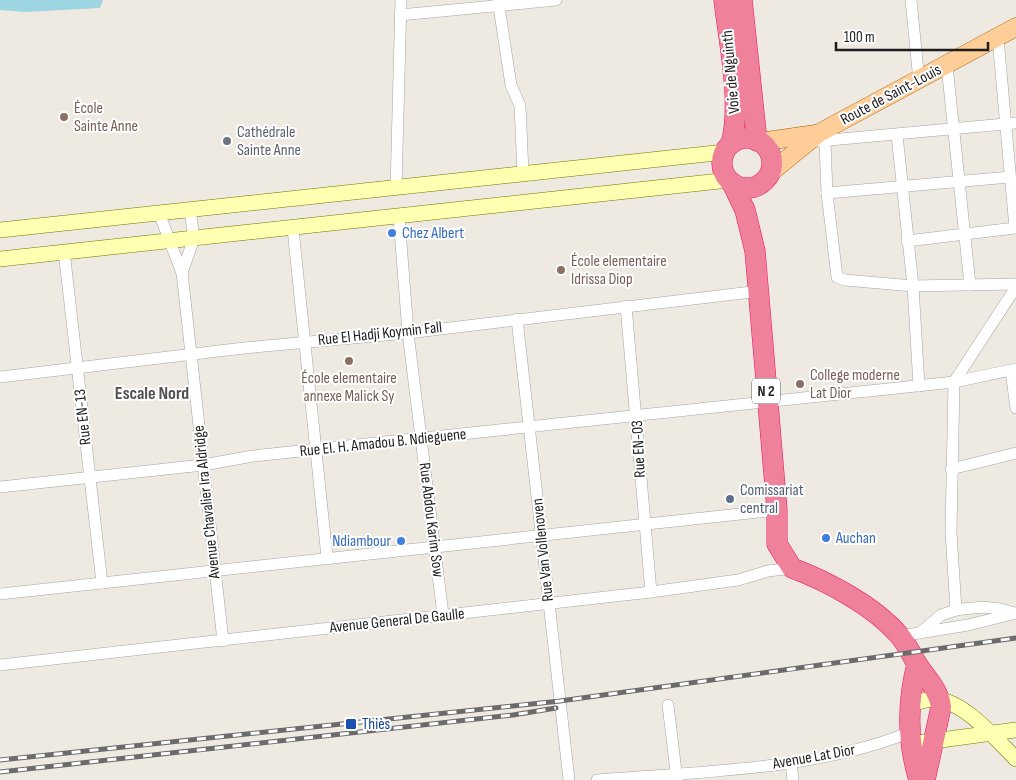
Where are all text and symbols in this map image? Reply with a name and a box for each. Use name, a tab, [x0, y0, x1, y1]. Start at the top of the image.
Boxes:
scale bar	[836, 20, 988, 52]
text: 100 m	[844, 28, 875, 47]
street label: Voie de Nguinth	[718, 29, 744, 115]
street label: Route de Saint-Louis	[837, 60, 945, 130]
place label: École Sainte Anne	[74, 99, 138, 136]
marker: École Sainte Anne	[58, 111, 70, 123]
place label: Cathédrale Sainte Anne	[237, 123, 301, 160]
marker: Cathédrale Sainte Anne	[221, 135, 233, 147]
place label: Chez Albert	[402, 224, 464, 243]
marker: Chez Albert	[386, 227, 398, 239]
place label: École elementaire Idrissa Diop	[571, 252, 667, 289]
marker: École elementaire Idrissa Diop	[555, 264, 567, 276]
street label: Rue El Hadji Koymin Fall	[317, 318, 443, 350]
marker: École elementaire annexe Malick Sy	[343, 355, 355, 367]
place label: College moderne Lat Dior	[810, 366, 900, 403]
place label: École elementaire annexe Malick Sy	[301, 369, 397, 406]
road number: N 2	[752, 378, 780, 404]
marker: College moderne Lat Dior	[794, 378, 806, 390]
district label: Escale Nord	[115, 383, 189, 404]
street label: Rue EN-13	[71, 388, 95, 446]
street label: Rue EN-03	[628, 420, 650, 478]
street label: Avenue Chavalier Ira Aldridge	[189, 424, 225, 581]
street label: Rue El. H. Amadou B. Ndieguene	[299, 425, 467, 461]
street label: Rue Abdou Karim Sow	[415, 462, 447, 578]
place label: Comissariat central	[740, 481, 804, 518]
marker: Comissariat central	[724, 493, 736, 505]
street label: Rue Van Vollenoven	[528, 497, 558, 603]
place label: Auchan	[835, 529, 876, 548]
place label: Ndiambour	[332, 532, 391, 551]
marker: Auchan	[820, 532, 832, 544]
marker: Ndiambour	[395, 535, 407, 547]
street label: Avenue General De Gaulle	[328, 604, 465, 638]
place label: Thiès	[362, 715, 391, 734]
marker: Thiès	[344, 717, 358, 731]
street label: Avenue Lat Dior	[770, 740, 857, 774]

